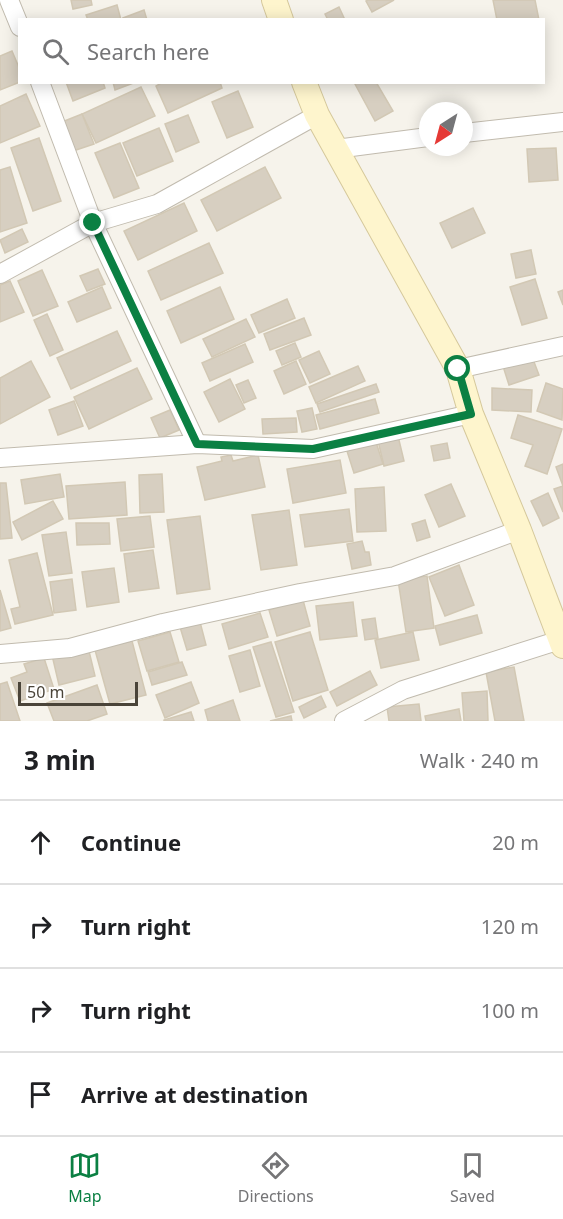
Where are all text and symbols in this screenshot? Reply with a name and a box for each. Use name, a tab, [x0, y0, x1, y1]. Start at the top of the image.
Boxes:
search box	[18, 18, 545, 84]
icon: search	[39, 35, 72, 68]
text: Search here	[87, 36, 209, 66]
north arrow	[419, 102, 473, 156]
route end	[79, 209, 105, 235]
route start	[444, 355, 470, 381]
scale bar	[18, 679, 138, 706]
text: 50 m	[27, 681, 64, 703]
text: 3 min	[24, 742, 96, 778]
text: Walk · 240 m	[420, 747, 539, 774]
icon: ahead	[24, 826, 57, 859]
text: Continue	[81, 827, 181, 857]
text: 20 m	[492, 829, 539, 856]
icon: right	[24, 910, 57, 943]
text: Turn right	[81, 911, 191, 941]
text: 120 m	[481, 913, 539, 940]
icon: right	[24, 994, 57, 1027]
text: Turn right	[81, 995, 191, 1025]
text: 100 m	[481, 997, 539, 1024]
icon: arrive	[24, 1078, 57, 1111]
text: Arrive at destination	[81, 1079, 308, 1109]
tab: Map	[68, 1149, 101, 1207]
tab: Directions	[238, 1149, 314, 1207]
tab: Saved	[450, 1149, 495, 1207]

